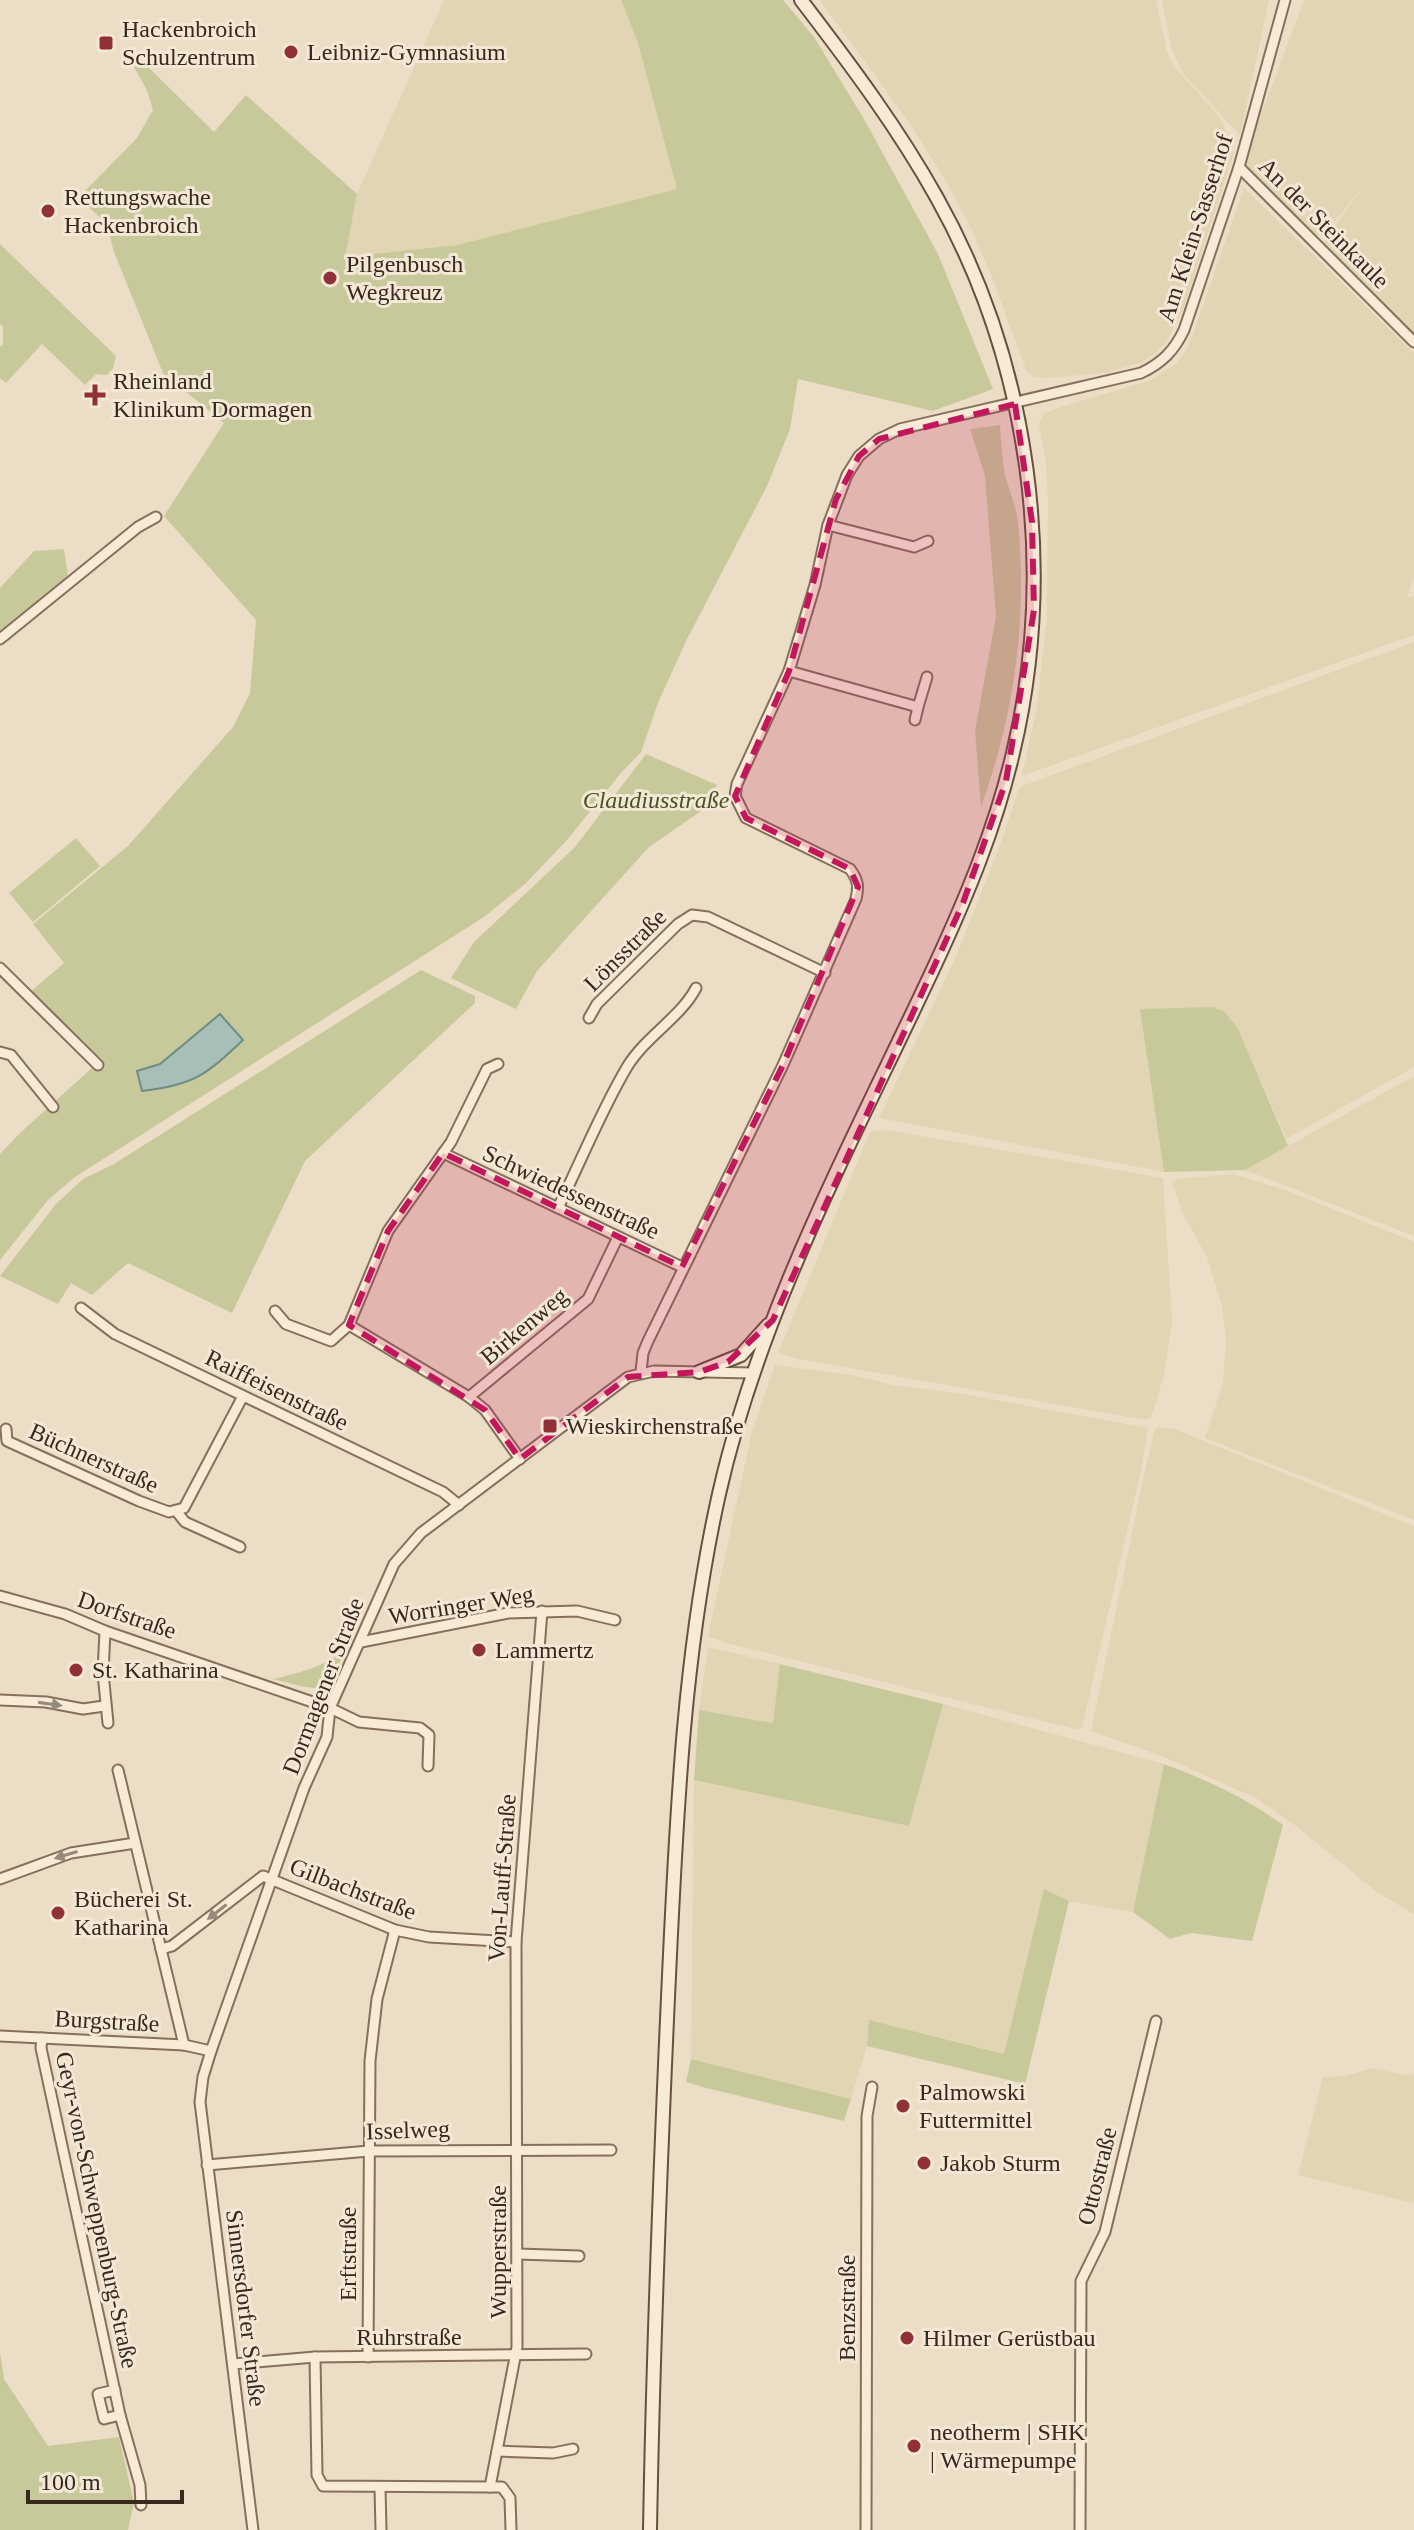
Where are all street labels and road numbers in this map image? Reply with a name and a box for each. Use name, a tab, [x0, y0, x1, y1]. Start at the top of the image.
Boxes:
street label: Am Klein-Sasserhof	[1152, 130, 1238, 326]
street label: An der Steinkaule	[1254, 153, 1394, 293]
street label: Lönsstraße	[579, 904, 671, 996]
street label: Schwiedessenstraße	[479, 1140, 663, 1244]
street label: Birkenweg	[475, 1282, 573, 1370]
street label: Raiffeisenstraße	[201, 1344, 353, 1436]
street label: Büchnerstraße	[25, 1418, 163, 1498]
street label: Worringer Weg	[386, 1581, 536, 1629]
street label: Dorfstraße	[74, 1586, 180, 1644]
street label: Dormagener Straße	[277, 1594, 369, 1778]
street label: Von-Lauff-Straße	[483, 1793, 521, 1963]
street label: Gilbachstraße	[286, 1853, 420, 1925]
street label: Burgstraße	[54, 2005, 160, 2037]
street label: Geyr-von-Schweppenburg-Straße	[51, 2049, 143, 2371]
street label: Isselweg	[366, 2116, 450, 2144]
street label: Ottostraße	[1072, 2124, 1122, 2228]
street label: Wupperstraße	[485, 2185, 511, 2319]
street label: Erftstraße	[335, 2207, 361, 2301]
street label: Sinnersdorfer Straße	[221, 2208, 271, 2408]
street label: Benzstraße	[834, 2255, 860, 2361]
street label: Ruhrstraße	[356, 2324, 462, 2350]

